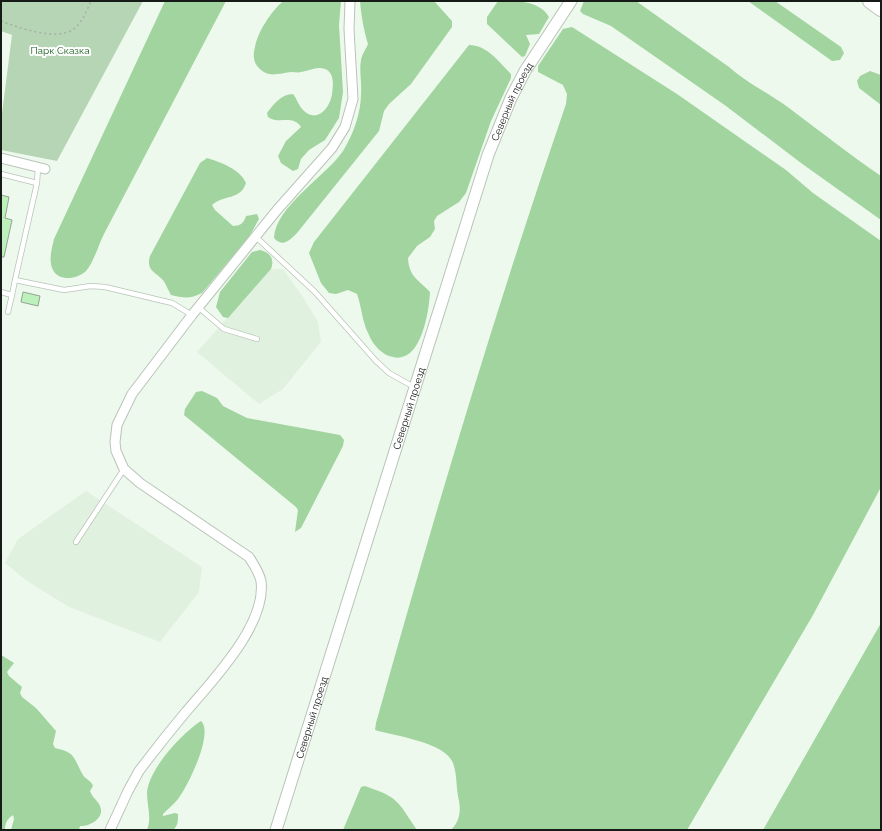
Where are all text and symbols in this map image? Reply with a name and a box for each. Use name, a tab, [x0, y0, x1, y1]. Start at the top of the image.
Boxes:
park label: Парк Сказка	[30, 45, 90, 56]
street label: Северный проезд	[489, 60, 535, 142]
street label: Северный проезд	[390, 366, 427, 451]
street label: Северный проезд	[293, 675, 329, 760]

